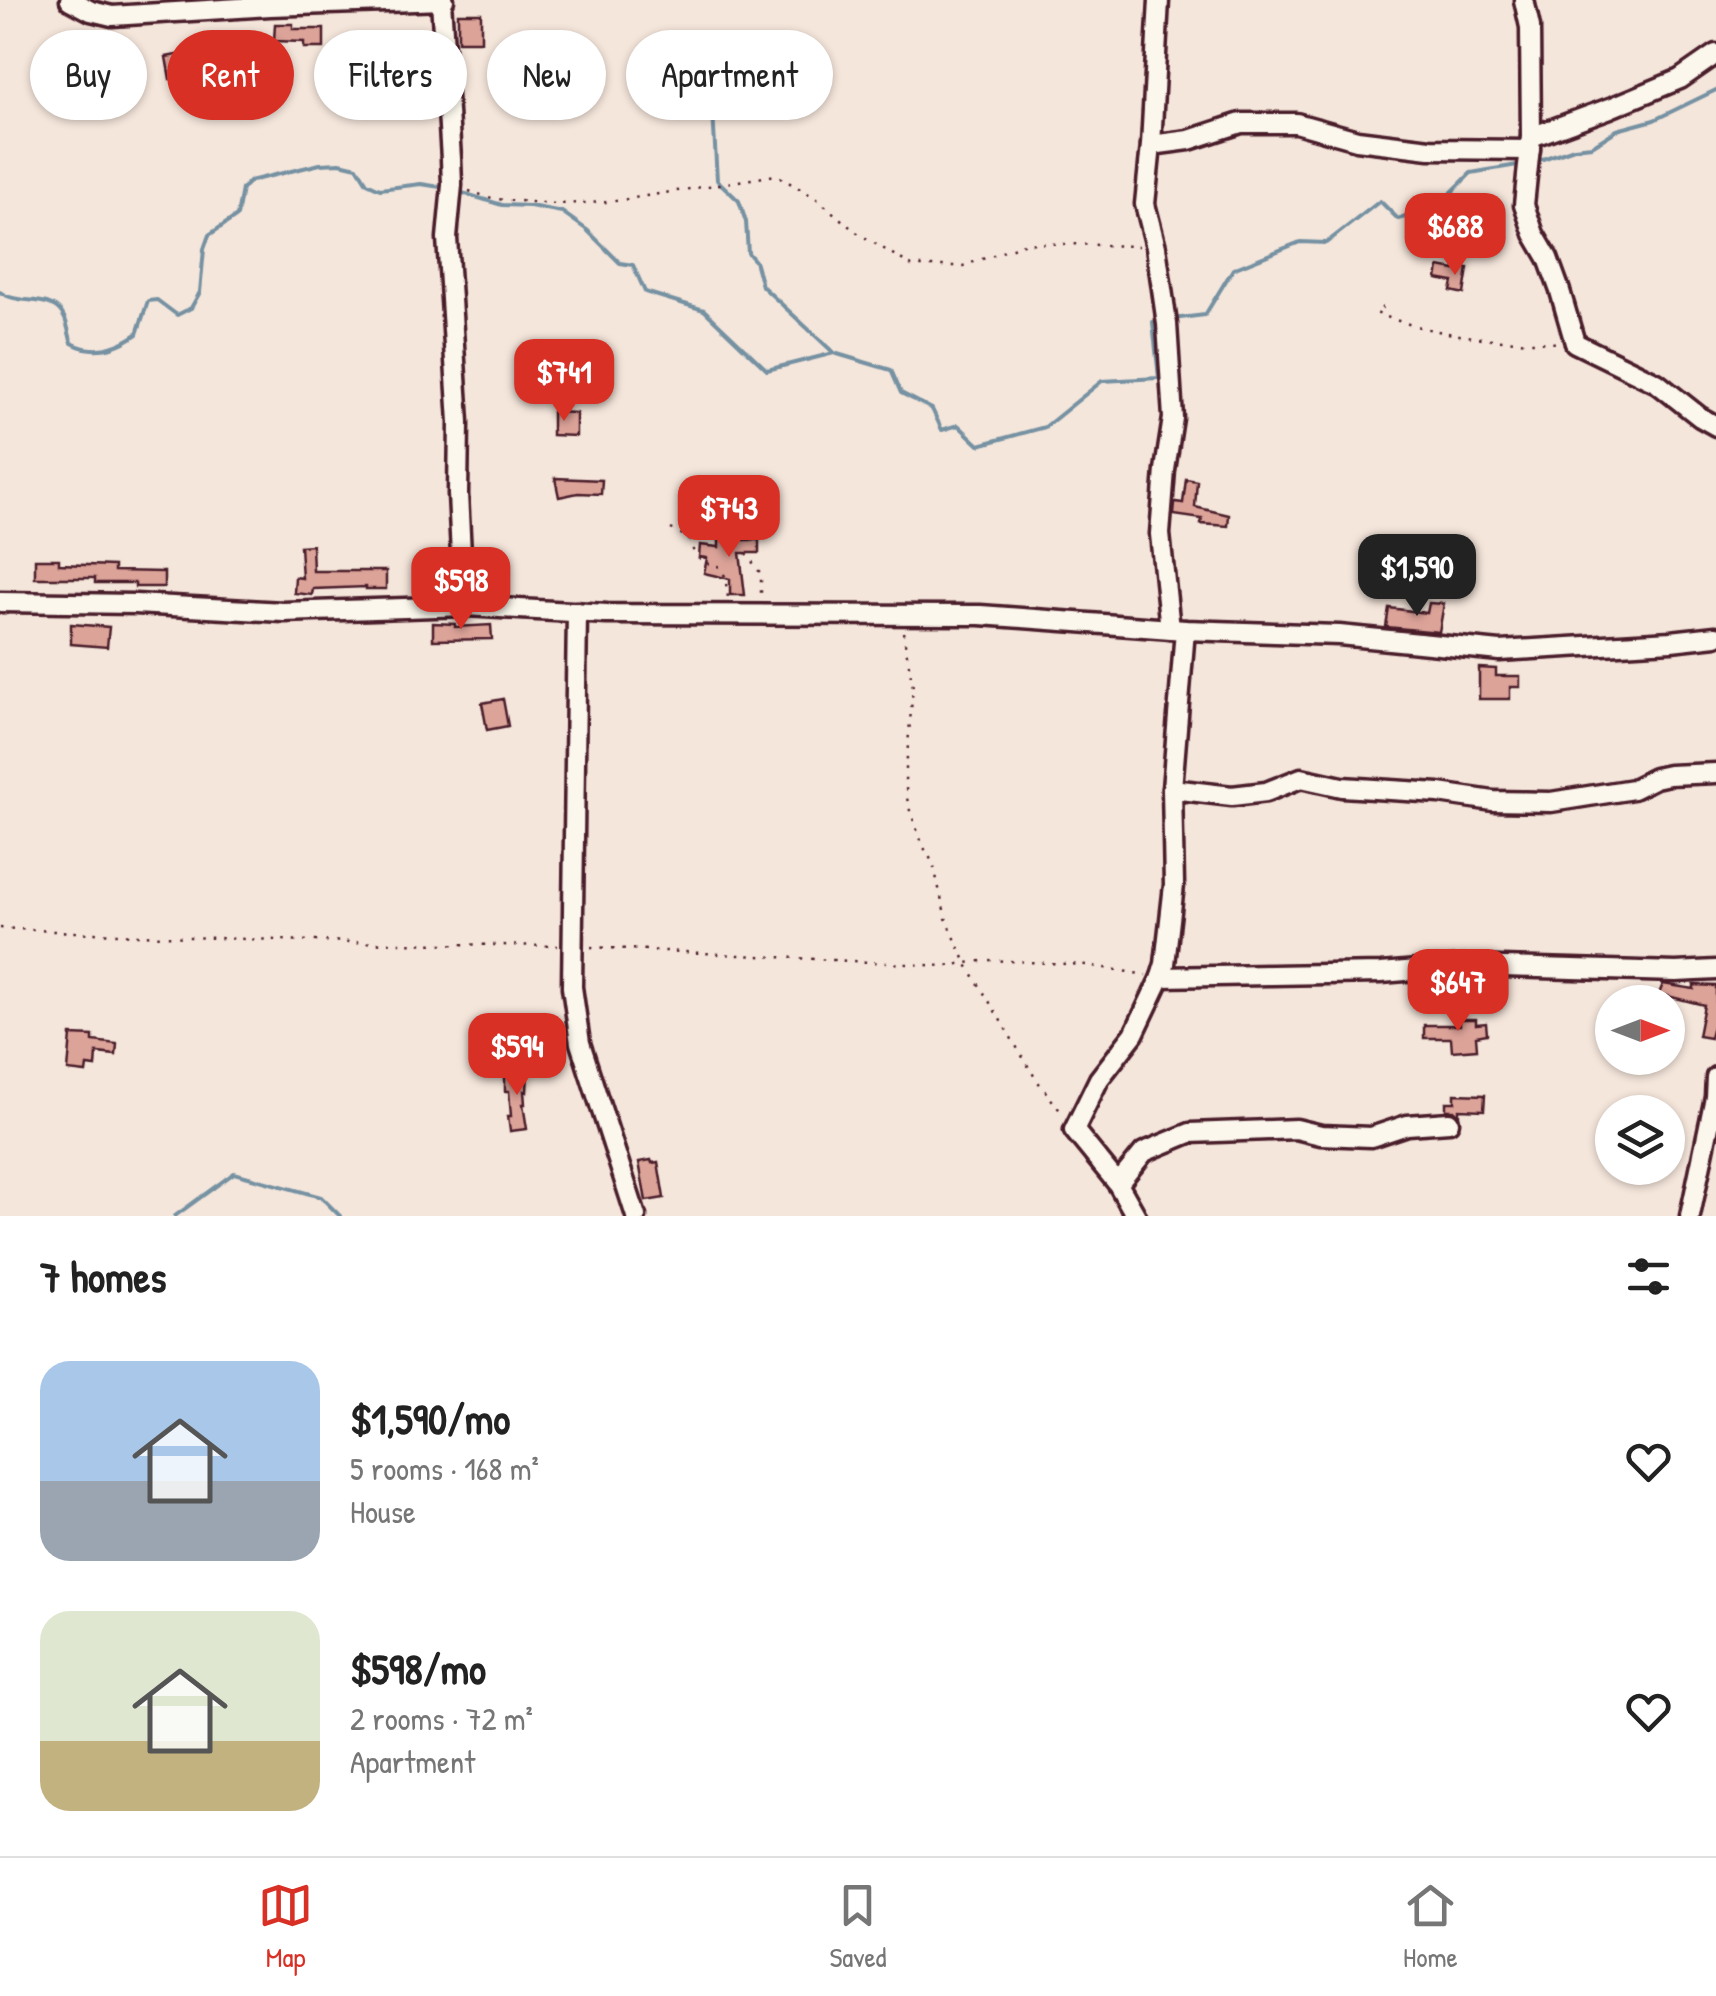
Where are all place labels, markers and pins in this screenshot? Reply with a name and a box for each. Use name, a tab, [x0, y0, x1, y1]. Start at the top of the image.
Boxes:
pin: $688	[1396, 193, 1514, 278]
pin: $741	[505, 339, 623, 424]
pin: $743	[670, 475, 788, 560]
pin: $1,590	[1336, 534, 1498, 619]
pin: $598	[402, 547, 520, 632]
pin: $647	[1399, 949, 1517, 1034]
pin: $594	[458, 1013, 576, 1098]

